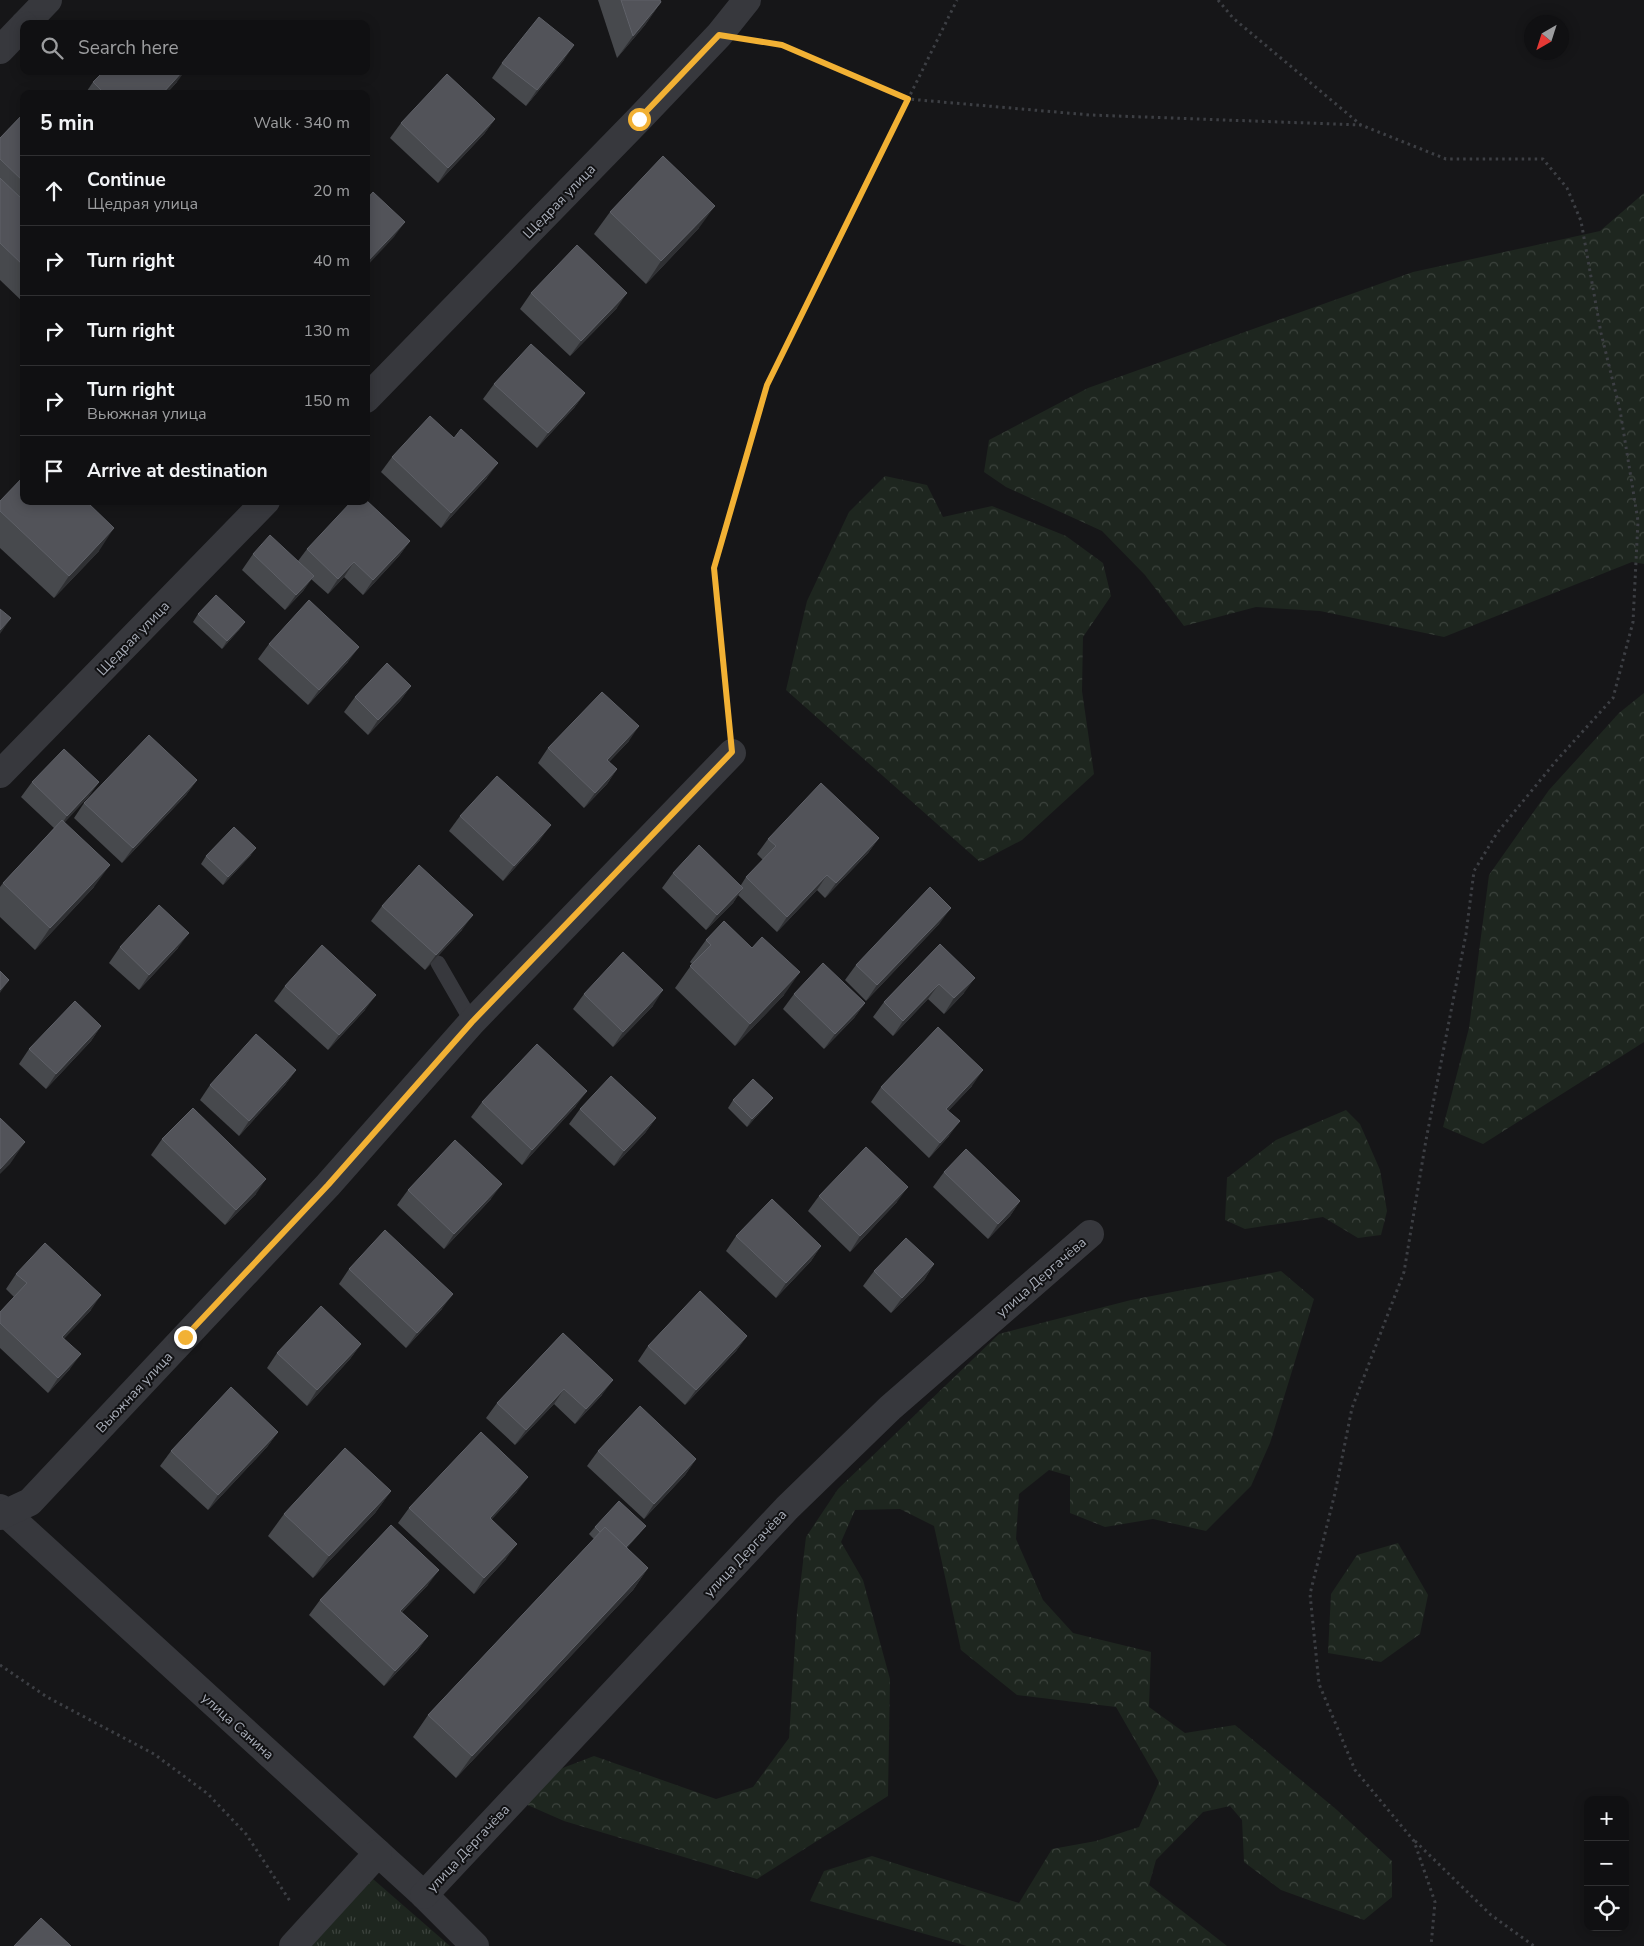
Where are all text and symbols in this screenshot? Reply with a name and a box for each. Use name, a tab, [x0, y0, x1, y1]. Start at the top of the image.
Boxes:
north arrow	[1524, 15, 1569, 60]
search box	[20, 20, 370, 75]
icon: search	[38, 34, 66, 62]
text: Search here	[78, 35, 179, 61]
route start	[628, 108, 651, 131]
text: 5 min	[40, 109, 94, 137]
text: Walk · 340 m	[254, 112, 350, 134]
street label: Щедрая улица	[519, 160, 600, 243]
text: Continue	[87, 167, 166, 193]
icon: ahead	[40, 177, 68, 205]
text: 20 m	[313, 180, 350, 202]
text: Щедрая улица	[87, 193, 198, 215]
icon: right	[40, 247, 68, 275]
text: Turn right	[87, 248, 174, 274]
text: 40 m	[313, 250, 350, 272]
icon: right	[40, 317, 68, 345]
text: Turn right	[87, 318, 174, 344]
text: 130 m	[303, 320, 350, 342]
text: Turn right	[87, 377, 174, 403]
icon: right	[40, 387, 68, 415]
text: 150 m	[303, 390, 350, 412]
text: Вьюжная улица	[87, 403, 207, 425]
icon: arrive	[40, 457, 68, 485]
text: Arrive at destination	[87, 458, 268, 484]
street label: Щедрая улица	[93, 597, 174, 680]
street label: улица Дергачёва	[992, 1233, 1090, 1322]
route end	[174, 1326, 197, 1349]
street label: Вьюжная улица	[92, 1348, 177, 1437]
street label: улица Дергачёва	[700, 1505, 791, 1601]
street label: улица Санина	[197, 1689, 278, 1764]
map controls	[1584, 1796, 1629, 1931]
button: +	[1584, 1796, 1629, 1841]
street label: улица Дергачёва	[423, 1800, 514, 1896]
button: −	[1584, 1841, 1629, 1886]
button: locate	[1584, 1886, 1629, 1931]

